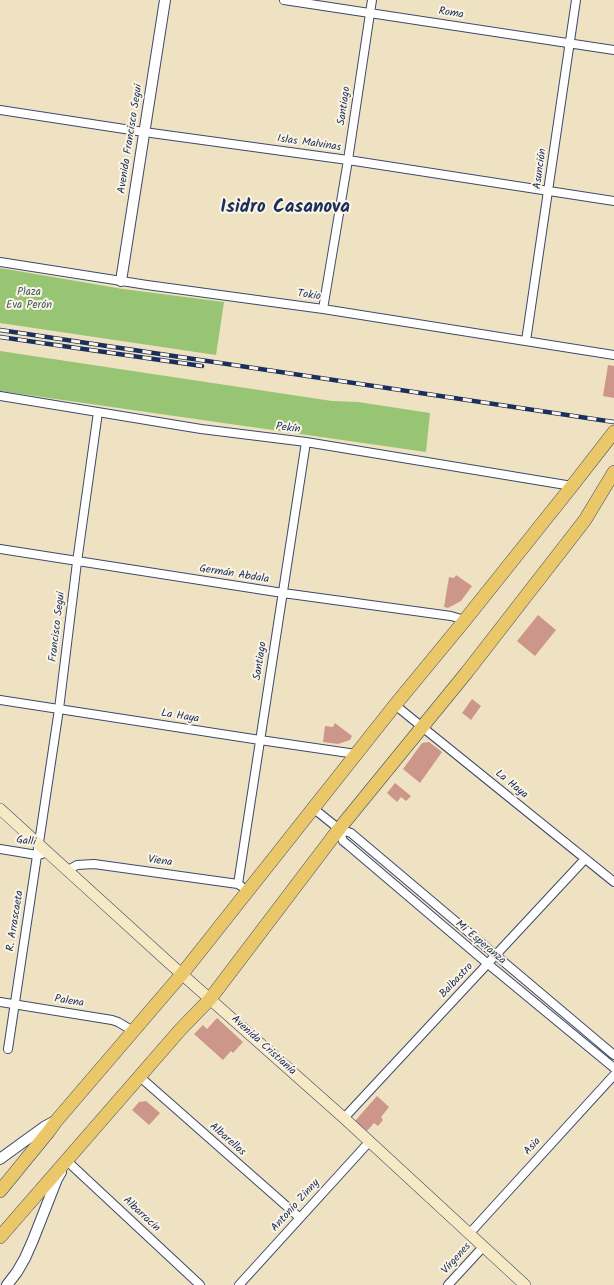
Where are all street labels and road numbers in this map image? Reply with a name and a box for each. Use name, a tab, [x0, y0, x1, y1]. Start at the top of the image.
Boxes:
street label: Roma	[437, 6, 465, 22]
street label: Avenida Francisco Segui	[116, 83, 146, 195]
street label: Santiago	[336, 86, 354, 126]
street label: Islas Malvinas	[276, 133, 342, 155]
street label: Asunción	[532, 148, 550, 190]
street label: Tokio	[296, 288, 322, 304]
street label: Pekín	[275, 421, 301, 437]
street label: Germán Abdala	[198, 563, 270, 587]
street label: Francisco Segui	[47, 591, 69, 663]
street label: Santiago	[251, 641, 271, 681]
street label: La Haya	[160, 707, 200, 727]
street label: La Haya	[492, 768, 530, 802]
street label: Galli	[15, 834, 37, 850]
street label: Viena	[147, 854, 173, 870]
street label: R. Arrascaeta	[5, 890, 27, 952]
street label: Mi Esperanza	[452, 918, 508, 968]
street label: Balbastro	[437, 961, 477, 1001]
street label: Palena	[53, 993, 85, 1011]
street label: Avenida Cristianía	[228, 1013, 298, 1079]
street label: Albarellos	[206, 1121, 248, 1159]
street label: Asia	[522, 1135, 544, 1159]
street label: Antonio Zinny	[269, 1177, 323, 1235]
street label: Albarracin	[120, 1194, 162, 1236]
street label: Vírgenes	[439, 1241, 475, 1277]

